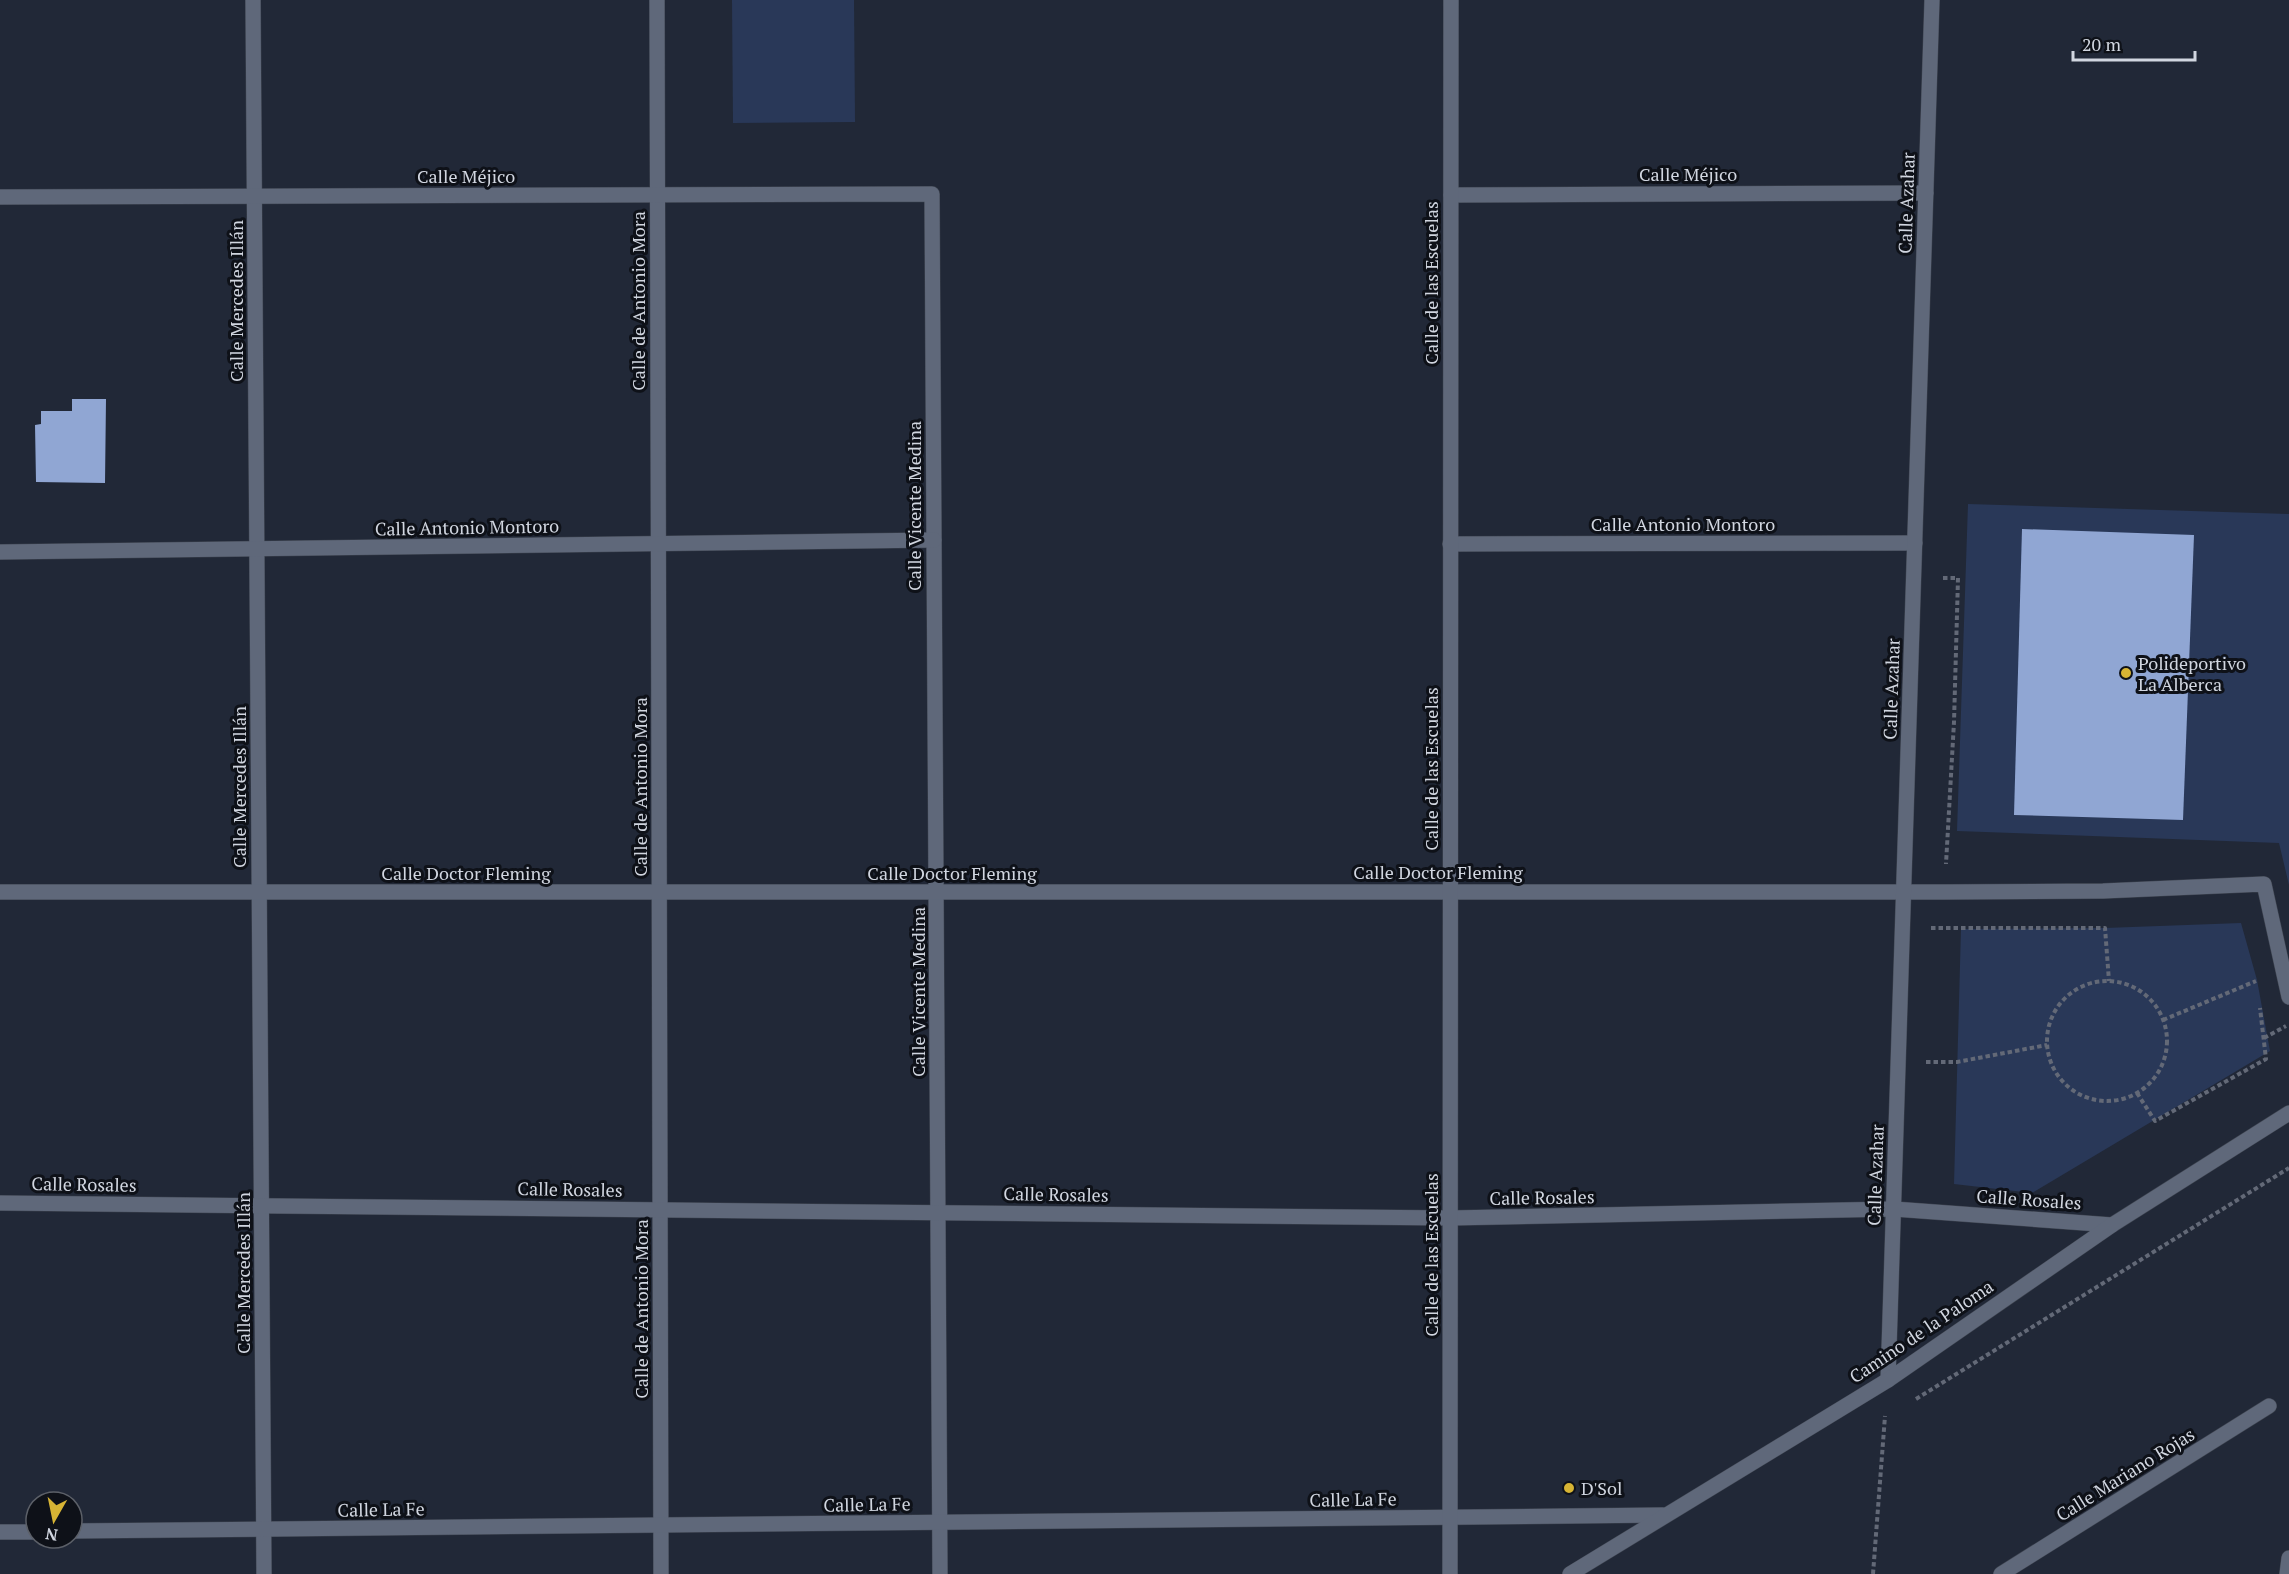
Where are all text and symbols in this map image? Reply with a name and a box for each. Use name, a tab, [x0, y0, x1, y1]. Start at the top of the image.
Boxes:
scale bar	[2073, 24, 2194, 62]
text: 20 m	[2082, 32, 2122, 56]
street label: Calle Azahar	[1892, 152, 1920, 254]
street label: Calle Méjico	[1639, 162, 1737, 186]
street label: Calle Méjico	[417, 164, 515, 188]
street label: Calle de las Escuelas	[1419, 201, 1443, 365]
street label: Calle de Antonio Mora	[626, 211, 650, 391]
street label: Calle Mercedes Illán	[224, 220, 248, 382]
street label: Calle Vicente Medina	[902, 421, 926, 591]
street label: Calle Antonio Montoro	[1591, 512, 1775, 536]
street label: Calle Antonio Montoro	[375, 513, 559, 541]
street label: Calle Azahar	[1877, 638, 1905, 740]
place label: Polideportivo La Alberca	[2138, 651, 2246, 696]
marker: Polideportivo La Alberca	[2119, 666, 2133, 680]
street label: Calle de las Escuelas	[1419, 687, 1443, 851]
street label: Calle de Antonio Mora	[628, 697, 652, 877]
street label: Calle Mercedes Illán	[227, 706, 251, 868]
street label: Calle Doctor Fleming	[1353, 860, 1523, 884]
street label: Calle Doctor Fleming	[381, 861, 551, 885]
street label: Calle Doctor Fleming	[867, 861, 1037, 885]
street label: Calle Vicente Medina	[906, 907, 930, 1077]
street label: Calle Azahar	[1861, 1124, 1889, 1226]
street label: Calle Rosales	[31, 1171, 137, 1197]
street label: Calle de las Escuelas	[1419, 1173, 1443, 1337]
street label: Calle Rosales	[517, 1176, 623, 1202]
street label: Calle Rosales	[1003, 1181, 1109, 1207]
street label: Calle Rosales	[1976, 1183, 2082, 1215]
street label: Calle Rosales	[1489, 1184, 1595, 1210]
street label: Calle Mercedes Illán	[231, 1192, 255, 1354]
street label: Calle de Antonio Mora	[629, 1219, 653, 1399]
street label: Camino de la Paloma	[1844, 1274, 1998, 1388]
street label: Calle Mariano Rojas	[2051, 1422, 2199, 1526]
place label: D'Sol	[1581, 1476, 1622, 1500]
marker: D'Sol	[1562, 1481, 1576, 1495]
street label: Calle La Fe	[1309, 1486, 1397, 1512]
north arrow	[24, 1490, 84, 1550]
street label: Calle La Fe	[823, 1491, 911, 1517]
street label: Calle La Fe	[337, 1496, 425, 1522]
text: N	[44, 1523, 59, 1547]

